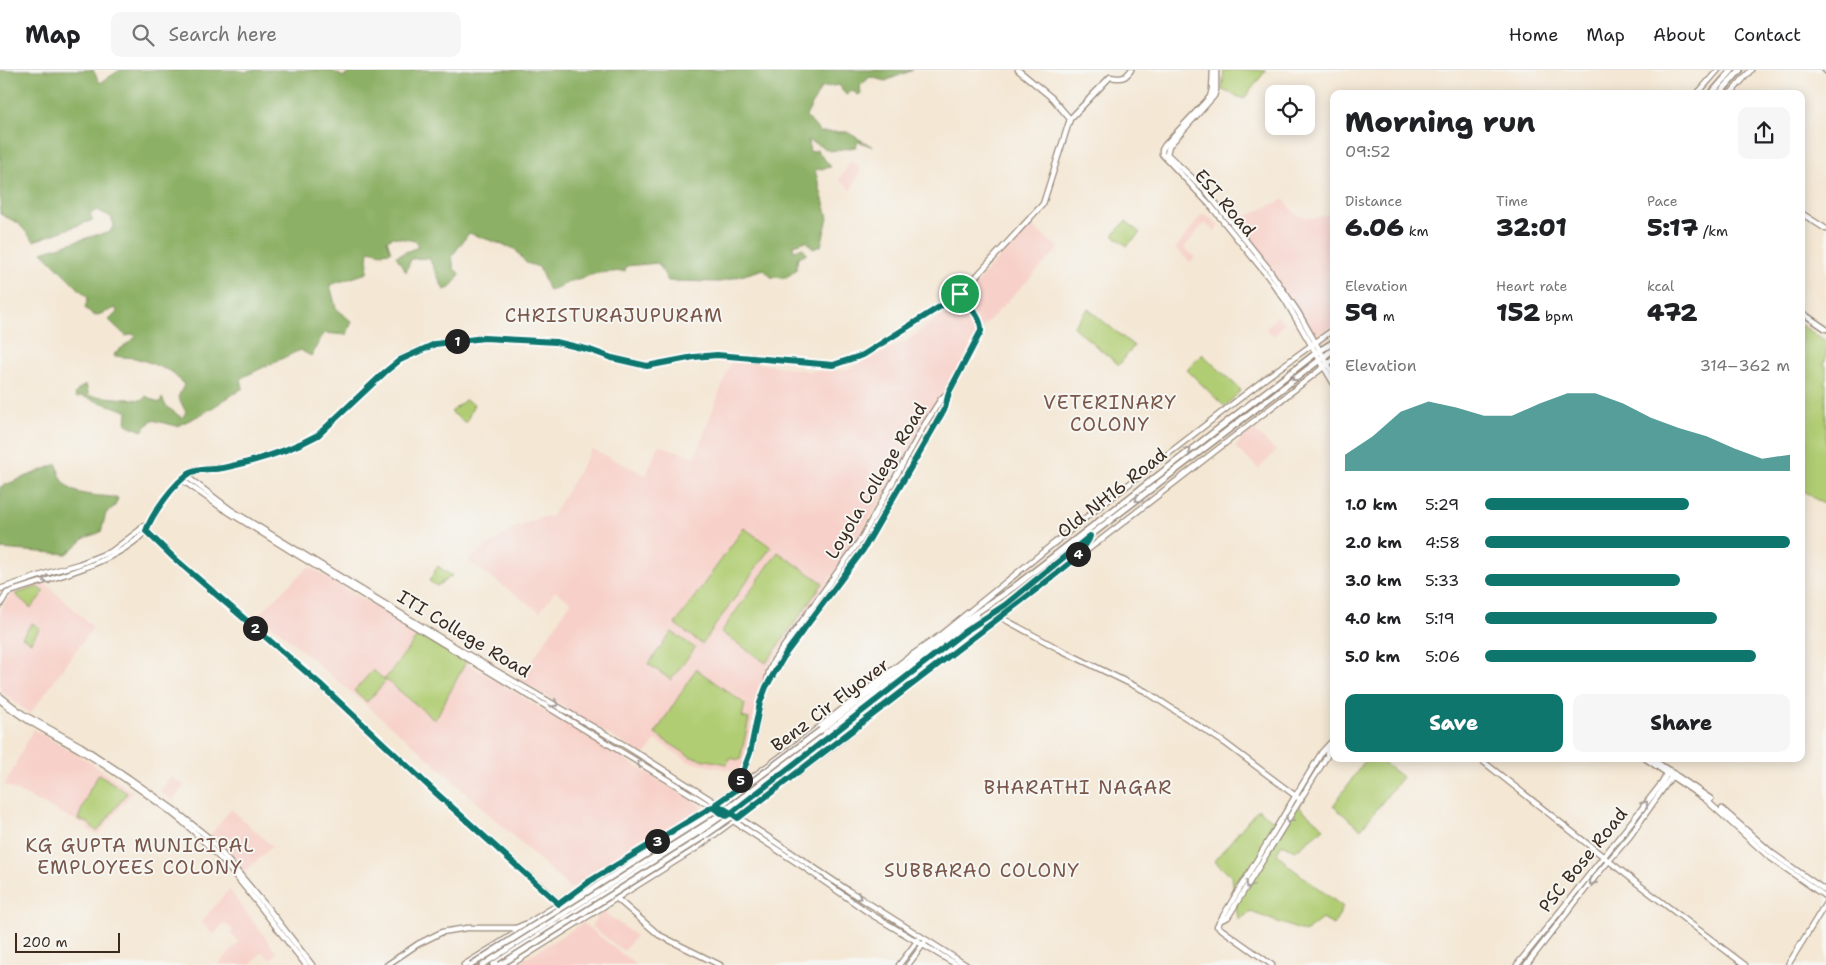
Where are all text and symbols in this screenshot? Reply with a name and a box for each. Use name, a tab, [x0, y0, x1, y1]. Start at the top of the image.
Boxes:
search box	[111, 12, 461, 57]
text: Map	[25, 19, 81, 51]
icon: search	[129, 21, 157, 49]
text: Search here	[169, 22, 277, 47]
text: Home	[1509, 23, 1558, 47]
text: Map	[1586, 23, 1625, 47]
text: About	[1653, 23, 1706, 47]
text: Contact	[1734, 23, 1801, 47]
map controls	[1265, 85, 1315, 135]
button: locate	[1265, 85, 1315, 135]
text: Morning run	[1345, 103, 1535, 141]
button: share	[1738, 107, 1790, 159]
text: 09:52	[1345, 141, 1391, 162]
street label: ESI Road	[1189, 164, 1261, 242]
text: Distance	[1345, 192, 1402, 210]
text: Time	[1496, 192, 1528, 210]
text: Pace	[1647, 192, 1678, 210]
text: 6.06	[1345, 210, 1404, 244]
text: 32:01	[1496, 210, 1567, 244]
text: 5:17	[1647, 210, 1698, 244]
text: km	[1404, 222, 1429, 240]
text: /km	[1698, 222, 1728, 240]
pin	[939, 273, 981, 315]
text: Elevation	[1345, 277, 1408, 295]
text: Heart rate	[1496, 277, 1567, 295]
text: kcal	[1647, 277, 1674, 295]
icon: arrive	[946, 280, 974, 308]
text: 59	[1345, 295, 1378, 329]
text: 152	[1496, 295, 1540, 329]
text: 472	[1647, 295, 1698, 329]
district label: CHRISTURAJUPURAM	[505, 303, 723, 328]
text: m	[1378, 307, 1395, 325]
text: bpm	[1540, 307, 1573, 325]
pin: 1	[444, 328, 470, 354]
text: 1	[454, 332, 461, 350]
text: Elevation	[1345, 355, 1417, 376]
text: 314–362 m	[1700, 355, 1790, 376]
one-way arrow	[1292, 373, 1301, 381]
district label: VETERINARY COLONY	[1043, 390, 1177, 437]
street label: Loyola College Road	[820, 398, 932, 564]
street label: Old NH16 Road	[1052, 443, 1172, 543]
one-way arrow	[1182, 449, 1191, 457]
one-way arrow	[1135, 493, 1144, 501]
text: 1.0 km	[1345, 494, 1397, 515]
text: 5:29	[1425, 494, 1459, 515]
text: 2.0 km	[1345, 532, 1402, 553]
text: 4:58	[1425, 532, 1460, 553]
pin: 4	[1066, 542, 1090, 566]
text: 4	[1074, 545, 1083, 563]
text: 3.0 km	[1345, 570, 1401, 591]
text: 5:33	[1425, 570, 1459, 591]
one-way arrow	[43, 574, 51, 584]
street label: ITI College Road	[393, 585, 535, 683]
text: 4.0 km	[1345, 608, 1401, 629]
text: 5:19	[1425, 608, 1455, 629]
pin: 2	[242, 616, 268, 640]
text: 2	[251, 619, 260, 637]
text: 5.0 km	[1345, 646, 1400, 667]
text: 5:06	[1425, 646, 1460, 667]
street label: Benz Cir Flyover	[766, 653, 894, 757]
button: Save	[1345, 694, 1563, 752]
button: Share	[1573, 694, 1790, 752]
one-way arrow	[550, 697, 559, 707]
one-way arrow	[637, 760, 646, 770]
pin: 5	[728, 768, 752, 792]
text: 5	[736, 771, 745, 789]
district label: BHARATHI NAGAR	[984, 775, 1172, 800]
one-way arrow	[1640, 801, 1648, 810]
street label: PSC Bose Road	[1533, 802, 1633, 918]
one-way arrow	[1285, 814, 1295, 823]
pin: 3	[644, 828, 670, 854]
text: 3	[653, 832, 662, 850]
district label: KG GUPTA MUNICIPAL EMPLOYEES COLONY	[25, 833, 255, 880]
district label: SUBBARAO COLONY	[884, 858, 1080, 883]
one-way arrow	[1588, 876, 1597, 885]
one-way arrow	[1245, 880, 1255, 889]
one-way arrow	[853, 890, 862, 900]
scale bar	[15, 930, 120, 953]
text: 200 m	[22, 933, 68, 951]

